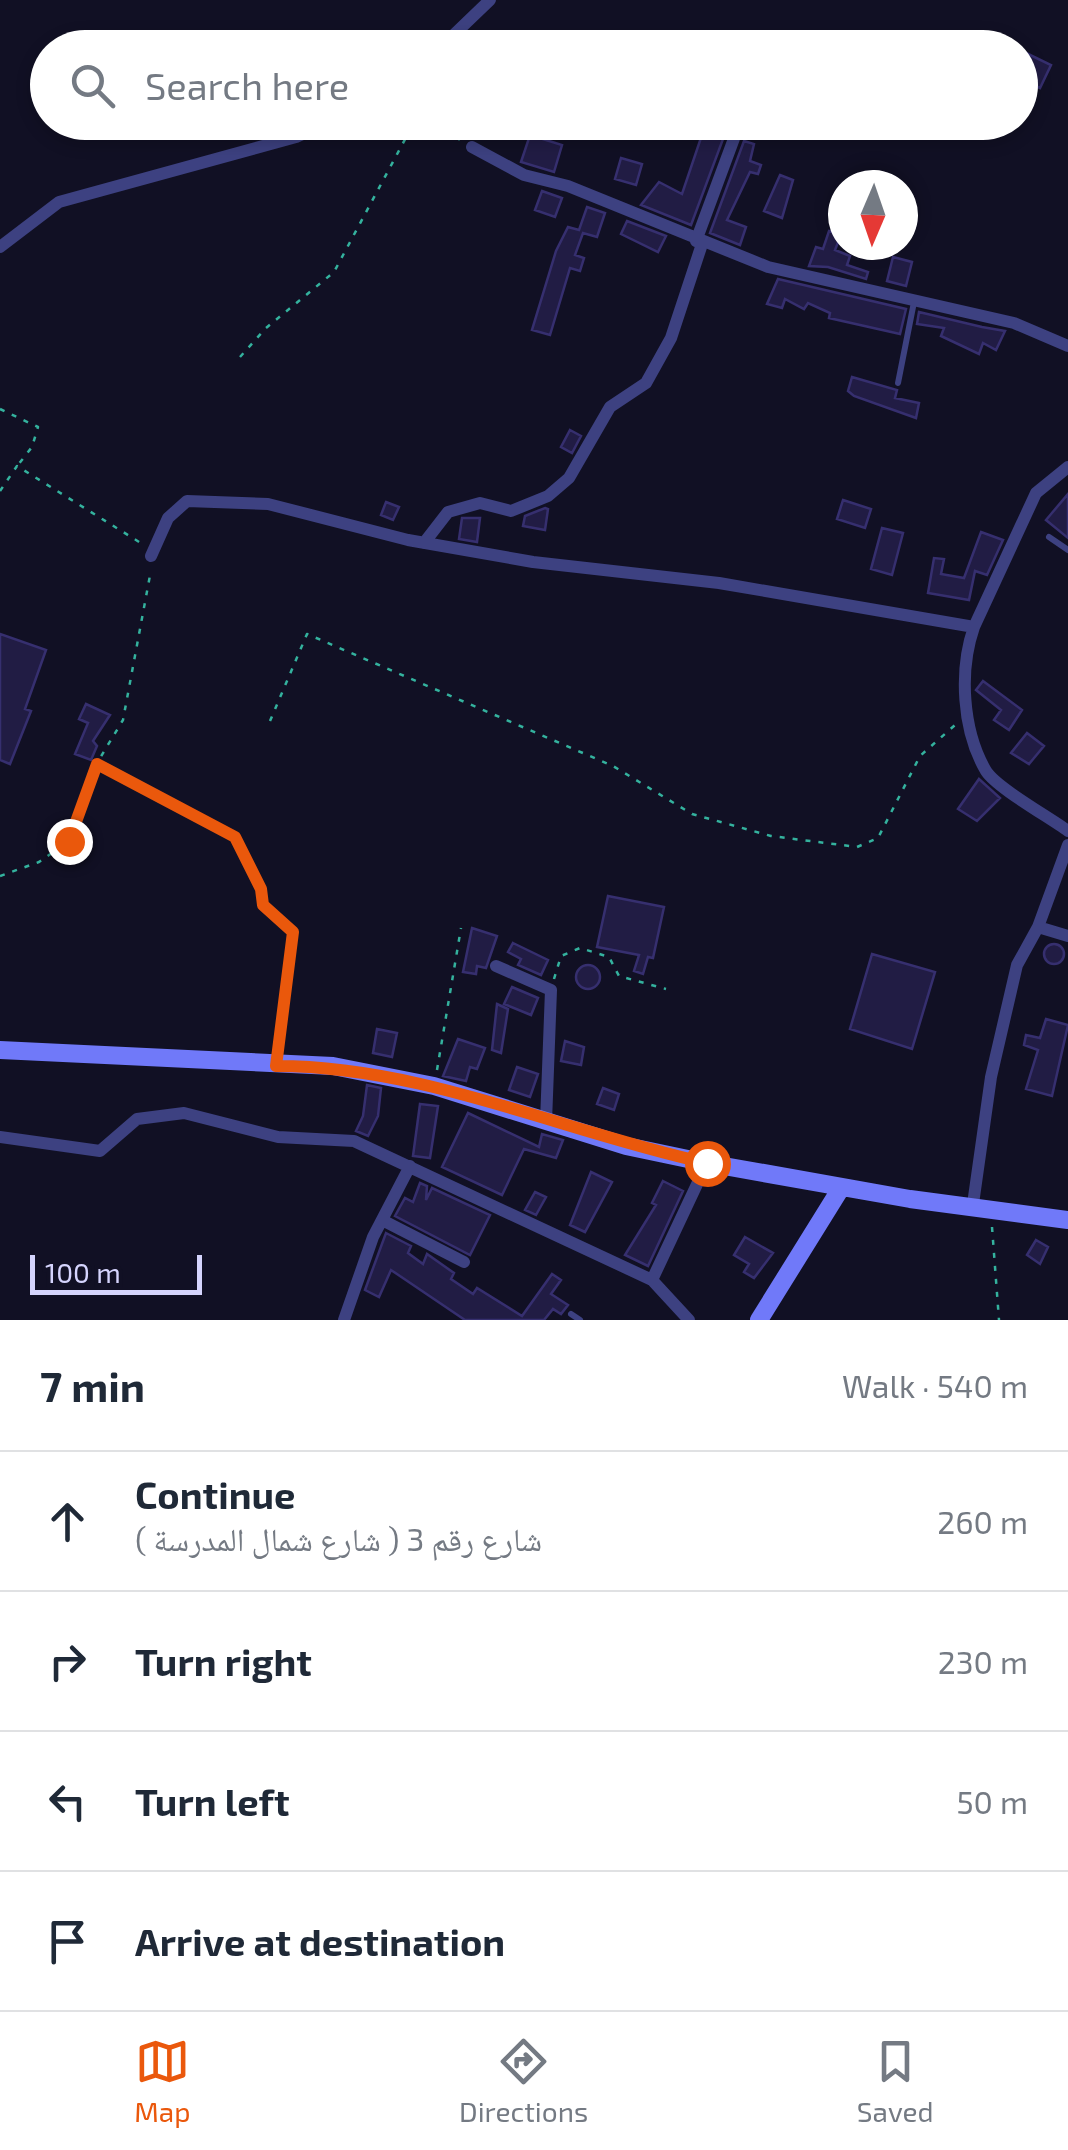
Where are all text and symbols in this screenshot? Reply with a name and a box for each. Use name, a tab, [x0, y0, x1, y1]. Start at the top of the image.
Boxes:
search box	[30, 30, 1038, 140]
icon: search	[65, 58, 120, 113]
text: Search here	[145, 62, 349, 108]
north arrow	[828, 170, 918, 260]
route end	[47, 819, 93, 865]
route start	[685, 1141, 731, 1187]
scale bar	[30, 1250, 202, 1294]
text: 100 m	[45, 1255, 121, 1289]
text: 7 min	[40, 1360, 145, 1410]
text: Walk · 540 m	[842, 1366, 1028, 1404]
text: Continue	[135, 1471, 295, 1517]
icon: ahead	[40, 1494, 95, 1549]
text: 260 m	[937, 1502, 1028, 1540]
text: شارع رقم 3 ( شارع شمال المدرسة )	[135, 1519, 542, 1557]
icon: right	[40, 1634, 95, 1689]
text: Turn right	[135, 1638, 312, 1684]
text: 230 m	[938, 1642, 1028, 1680]
icon: left	[40, 1774, 95, 1829]
text: Turn left	[135, 1778, 290, 1824]
text: 50 m	[956, 1782, 1028, 1820]
icon: arrive	[40, 1914, 95, 1969]
text: Arrive at destination	[135, 1918, 505, 1964]
tab: Map	[134, 2034, 190, 2128]
tab: Directions	[459, 2034, 588, 2128]
tab: Saved	[857, 2034, 934, 2128]

